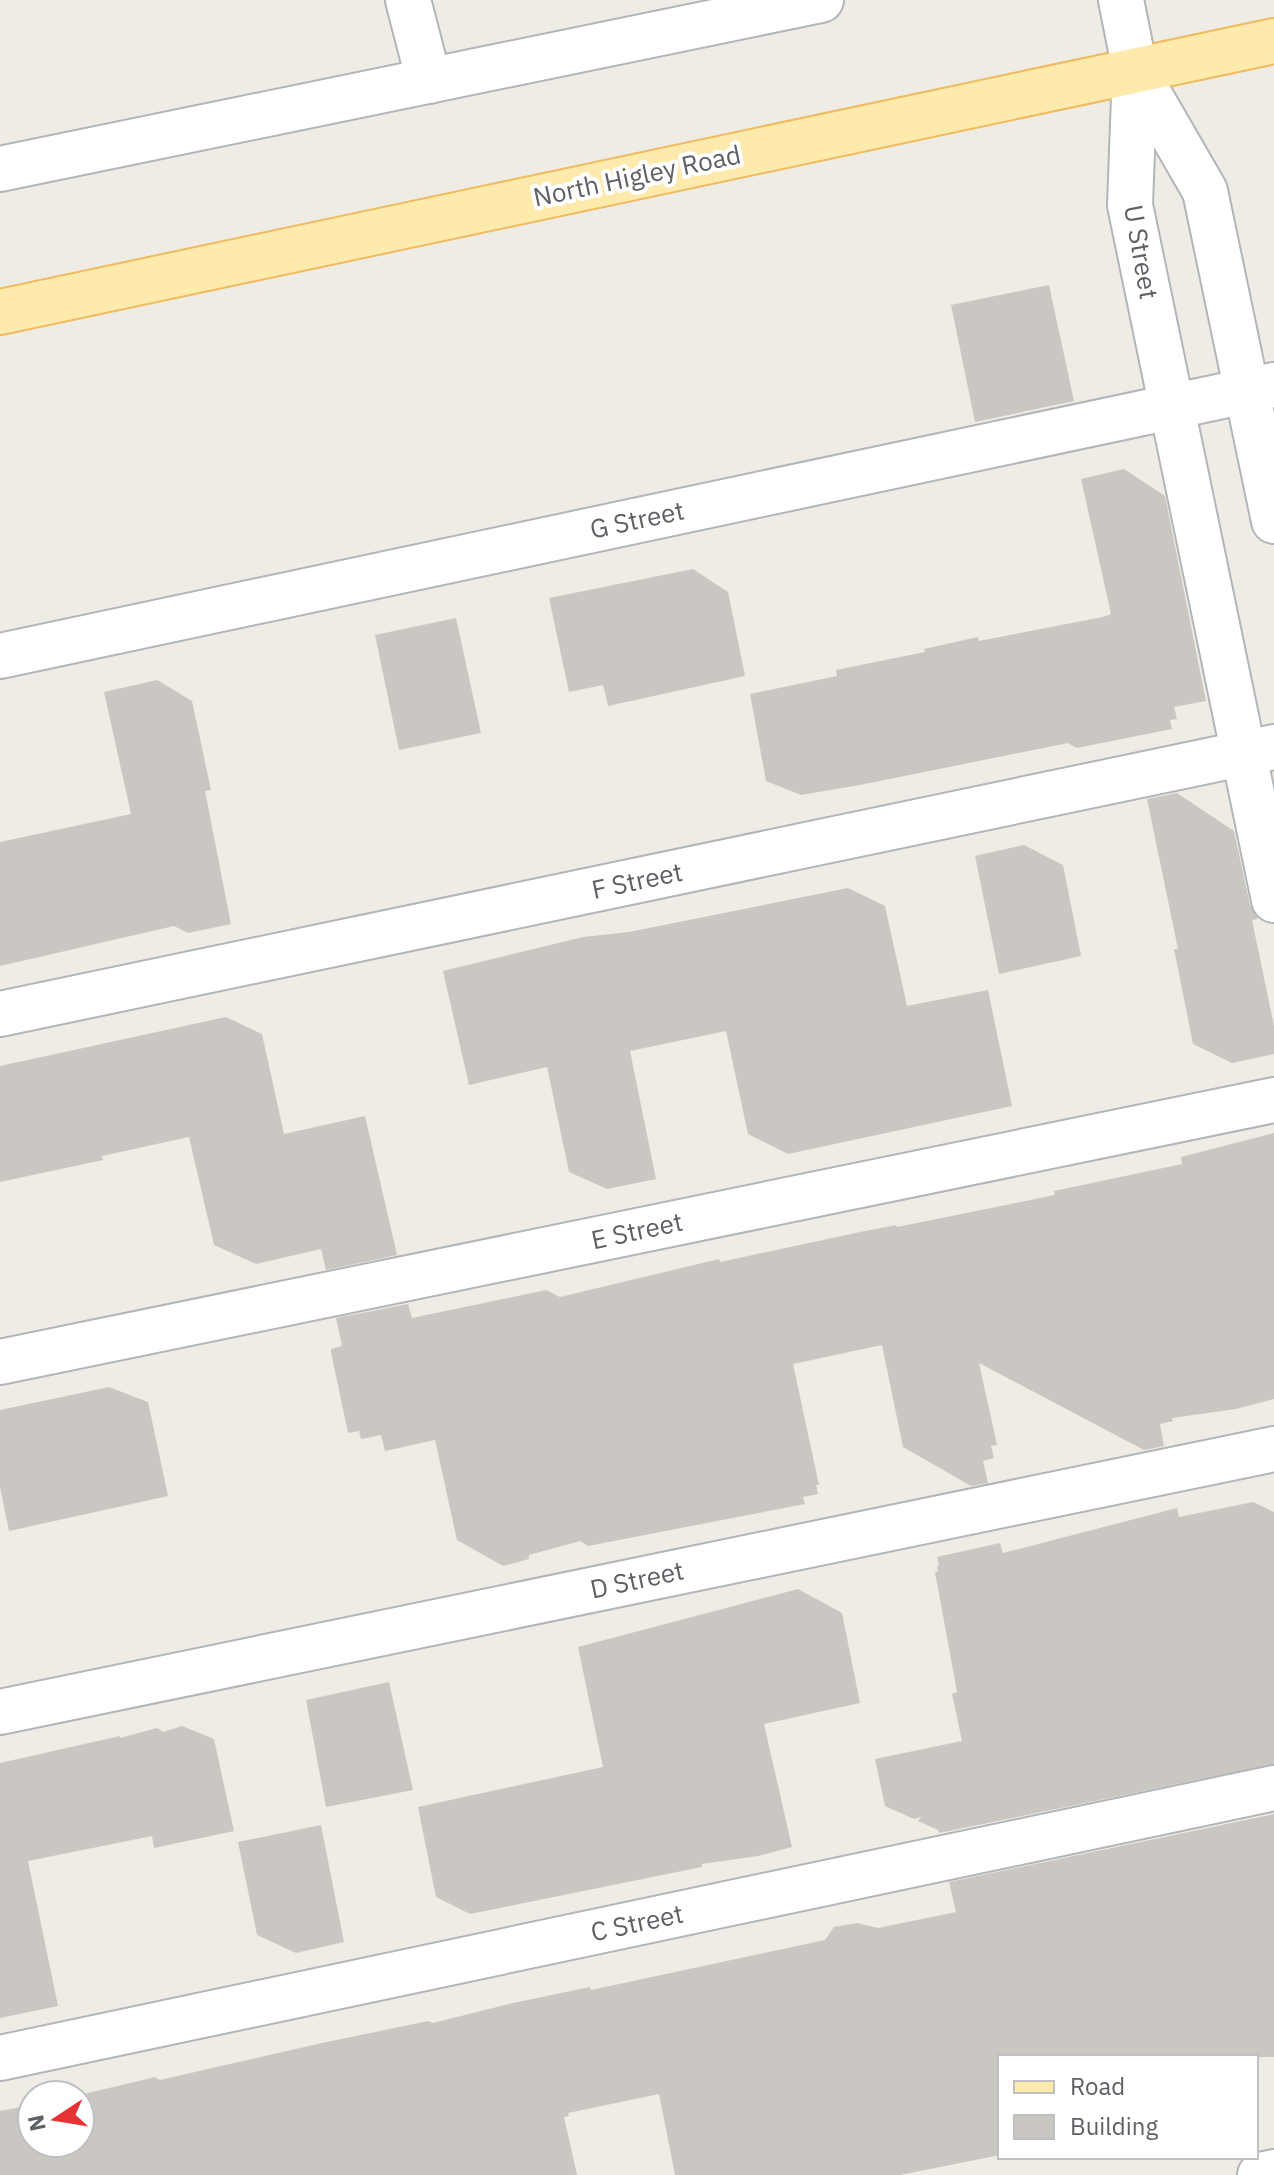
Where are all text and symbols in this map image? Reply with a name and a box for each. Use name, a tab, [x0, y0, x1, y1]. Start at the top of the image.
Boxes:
street label: North Higley Road	[530, 136, 744, 214]
street label: U Street	[1117, 202, 1167, 302]
street label: G Street	[587, 492, 687, 546]
street label: F Street	[588, 854, 685, 906]
street label: E Street	[588, 1204, 686, 1256]
street label: D Street	[587, 1553, 687, 1606]
street label: C Street	[587, 1896, 686, 1948]
legend	[998, 2055, 1258, 2159]
text: Road	[1070, 2070, 1125, 2102]
north arrow	[16, 2079, 96, 2159]
text: Building	[1070, 2110, 1158, 2142]
text: N	[20, 2112, 52, 2134]

